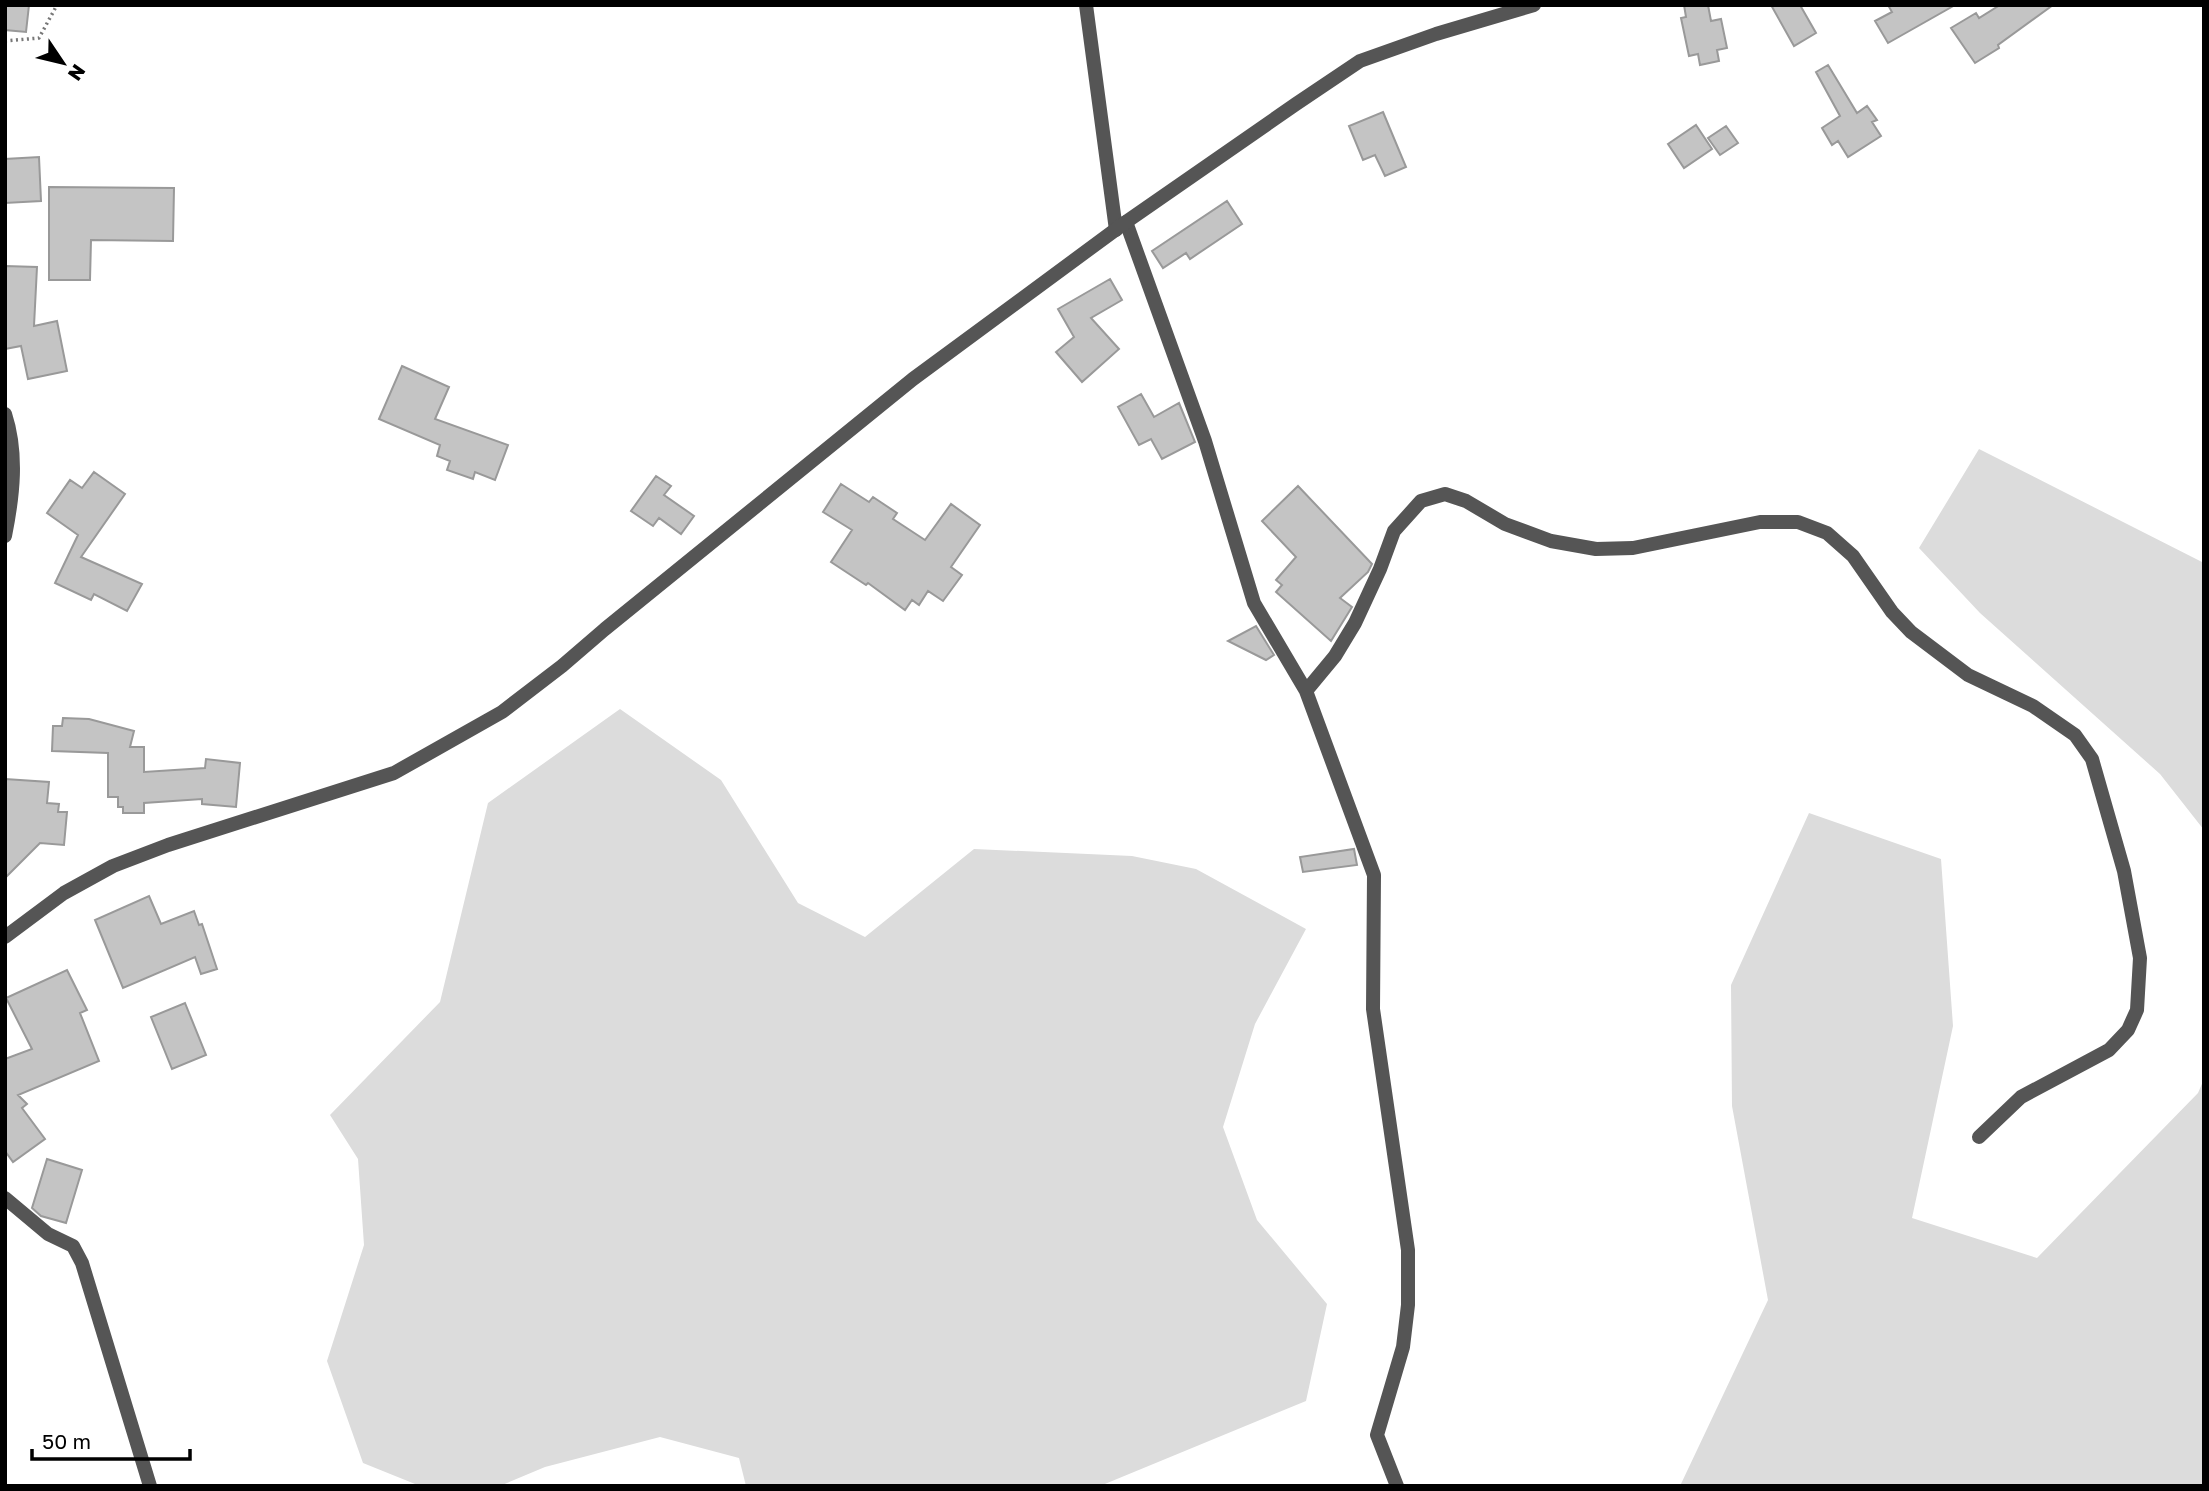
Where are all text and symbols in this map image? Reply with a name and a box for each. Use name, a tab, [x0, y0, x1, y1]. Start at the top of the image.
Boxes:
north arrow	[28, 28, 98, 98]
text: N	[64, 61, 91, 86]
scale bar	[32, 1418, 189, 1462]
text: 50 m	[42, 1428, 91, 1454]

